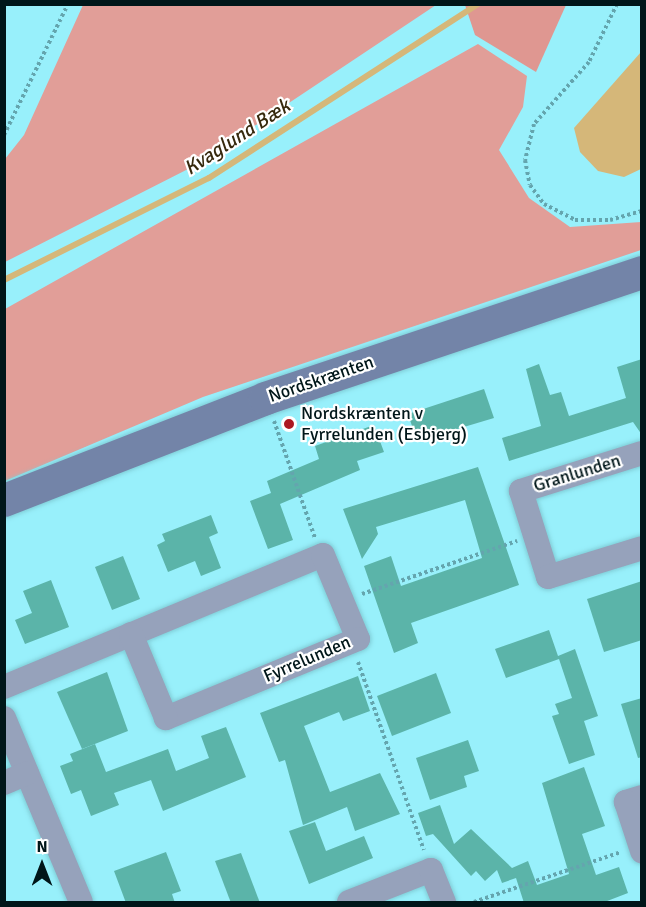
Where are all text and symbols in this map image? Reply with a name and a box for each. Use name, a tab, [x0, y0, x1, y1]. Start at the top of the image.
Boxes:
water label: Kvaglund Bæk	[180, 94, 294, 180]
street label: Nordskrænten	[266, 351, 376, 407]
place label: Nordskrænten v Fyrrelunden (Esbjerg)	[301, 403, 467, 446]
marker: Nordskrænten v Fyrrelunden (Esbjerg)	[282, 417, 296, 431]
street label: Granlunden	[531, 449, 623, 497]
street label: Fyrrelunden	[260, 631, 354, 687]
north arrow	[12, 835, 72, 895]
text: N	[36, 837, 48, 857]

